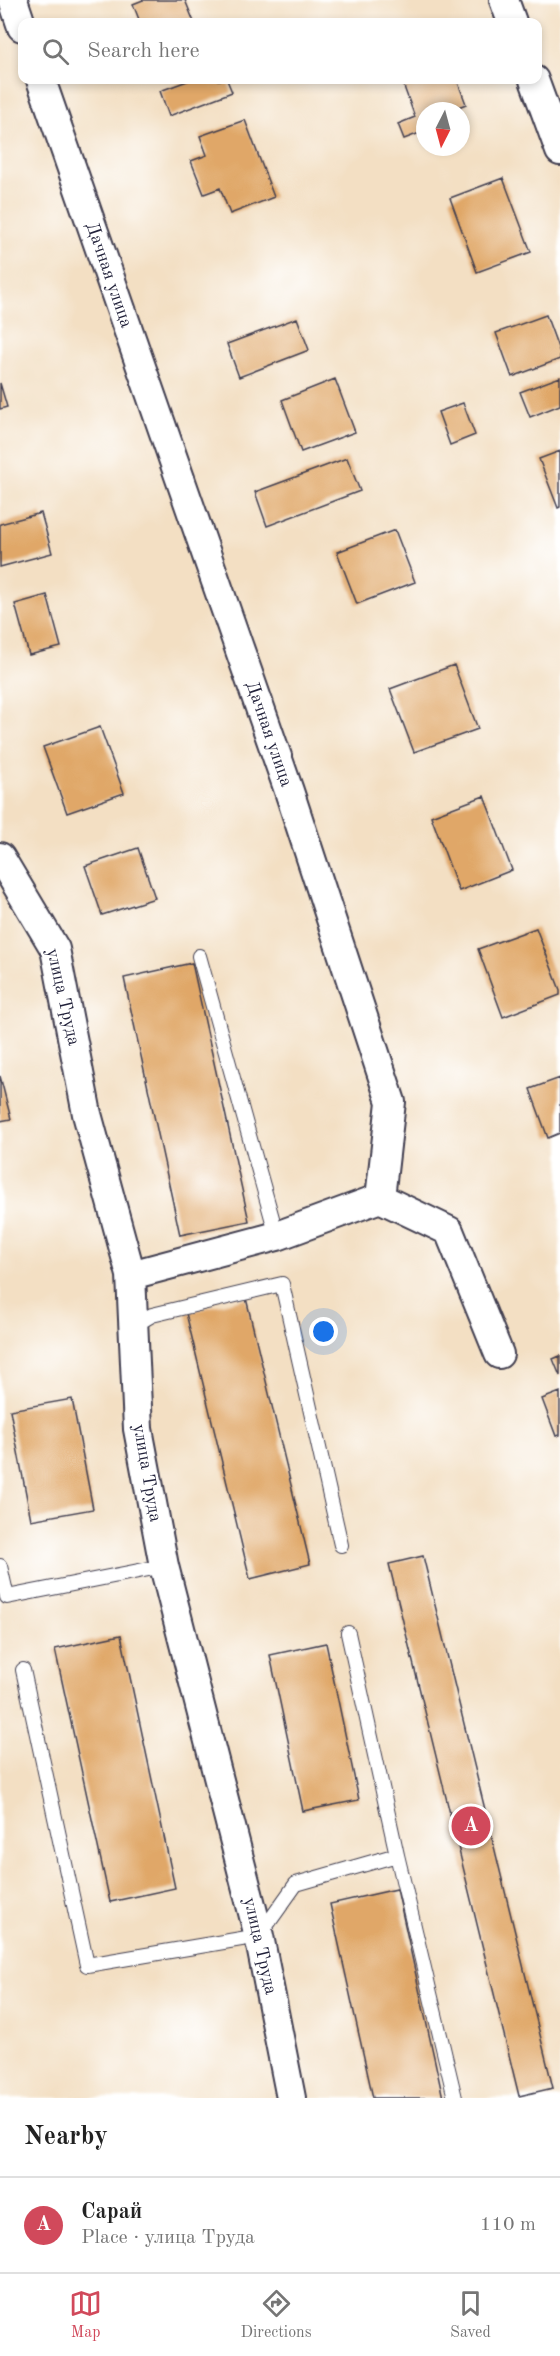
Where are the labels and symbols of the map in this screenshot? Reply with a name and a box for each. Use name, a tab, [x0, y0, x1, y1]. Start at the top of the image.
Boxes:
north arrow	[416, 102, 470, 156]
street label: Дачная улица	[83, 220, 136, 330]
street label: Дачная улица	[243, 679, 296, 789]
street label: улица Труда	[43, 947, 83, 1047]
your location	[309, 1317, 338, 1346]
street label: улица Труда	[130, 1423, 165, 1524]
pin: A	[452, 1804, 490, 1848]
street label: улица Труда	[240, 1896, 280, 1996]

